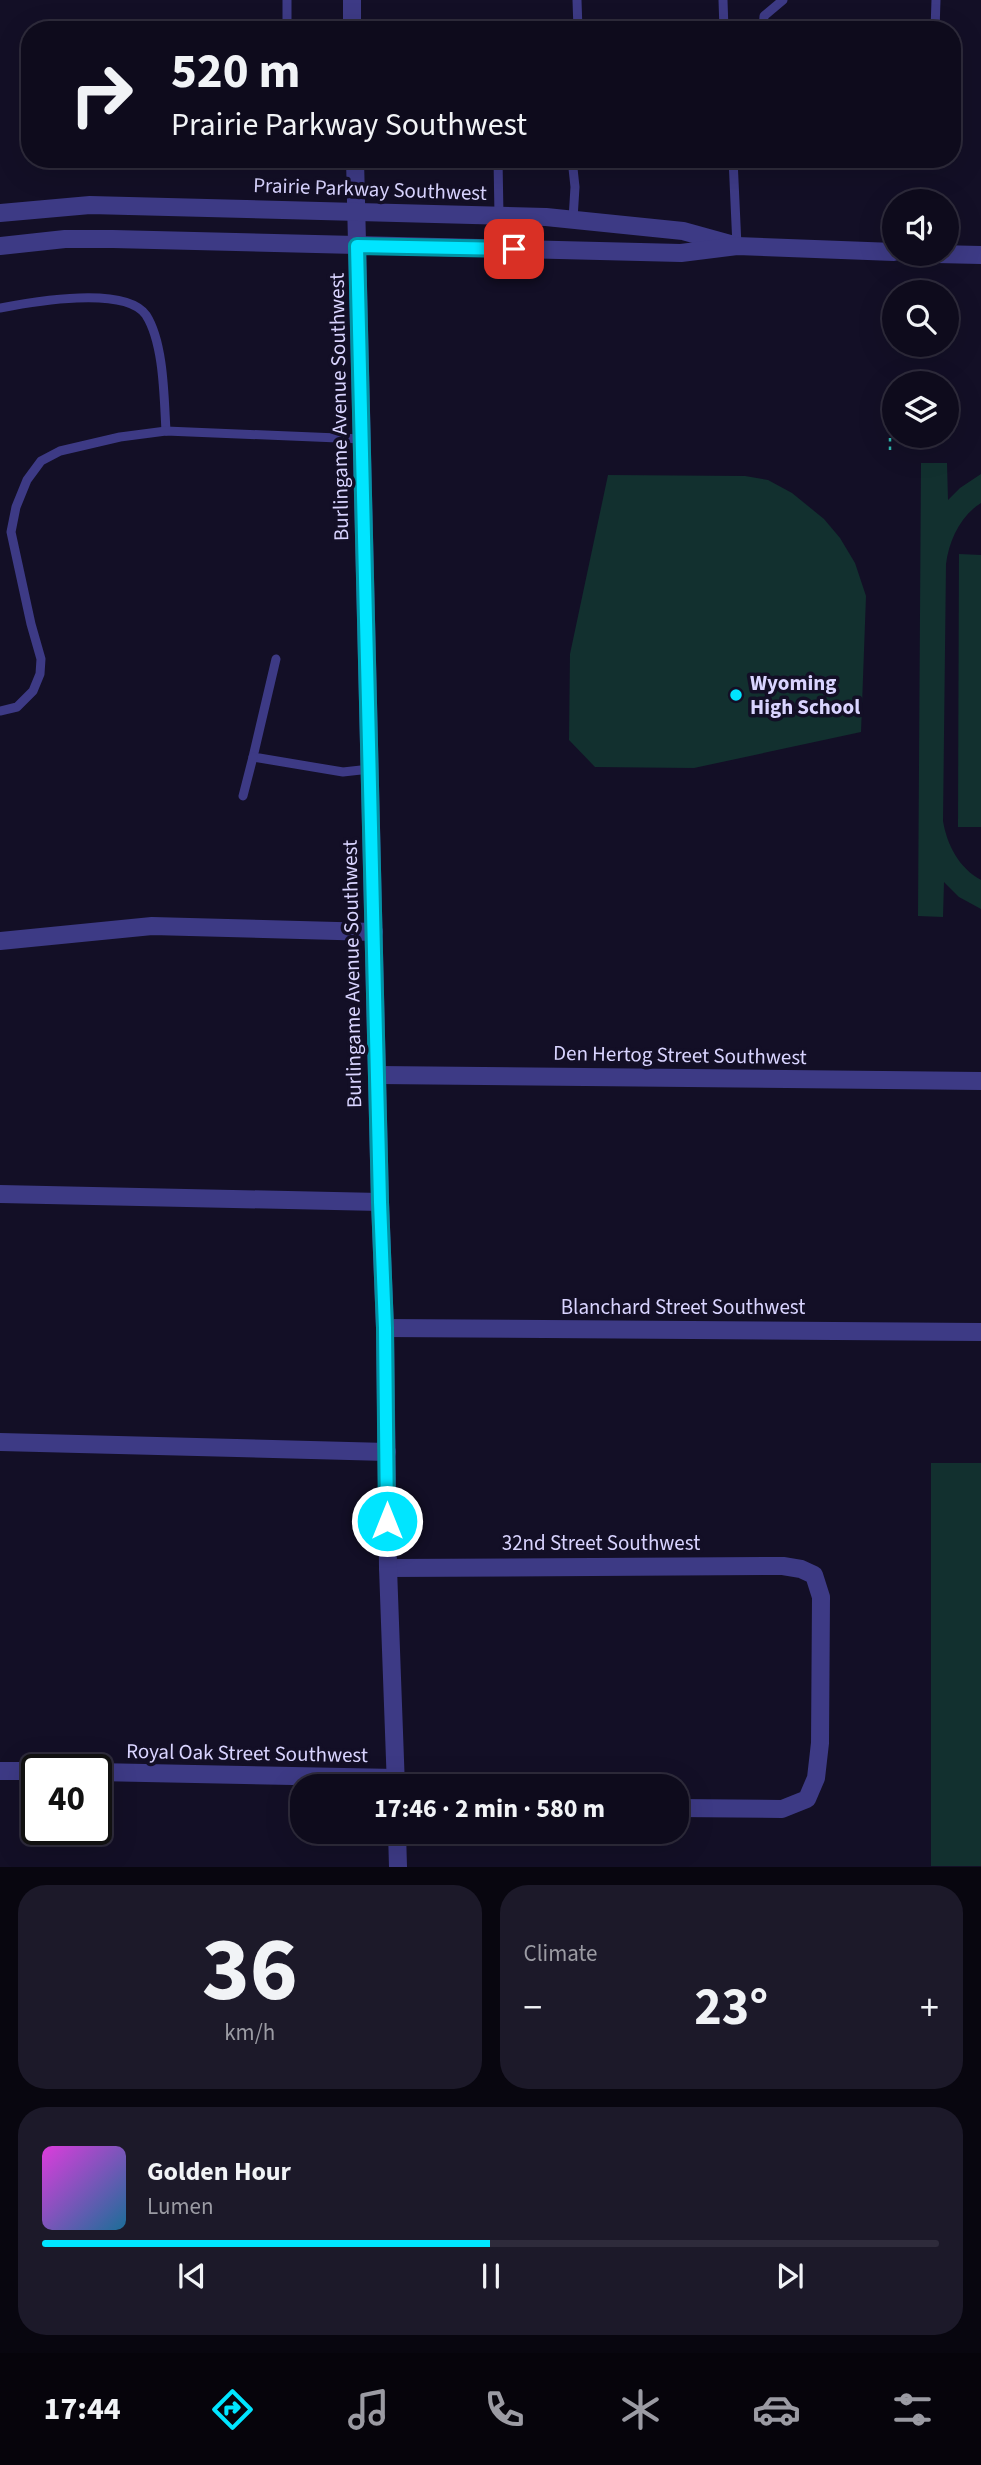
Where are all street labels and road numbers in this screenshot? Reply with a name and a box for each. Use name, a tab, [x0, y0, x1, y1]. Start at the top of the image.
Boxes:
street label: Prairie Parkway Southwest	[253, 170, 487, 208]
street label: Burlingame Avenue Southwest	[322, 273, 356, 541]
street label: Burlingame Avenue Southwest	[335, 840, 369, 1108]
street label: Den Hertog Street Southwest	[553, 1038, 807, 1072]
street label: Blanchard Street Southwest	[561, 1292, 805, 1322]
street label: 32nd Street Southwest	[502, 1528, 700, 1558]
street label: Royal Oak Street Southwest	[126, 1736, 368, 1770]

